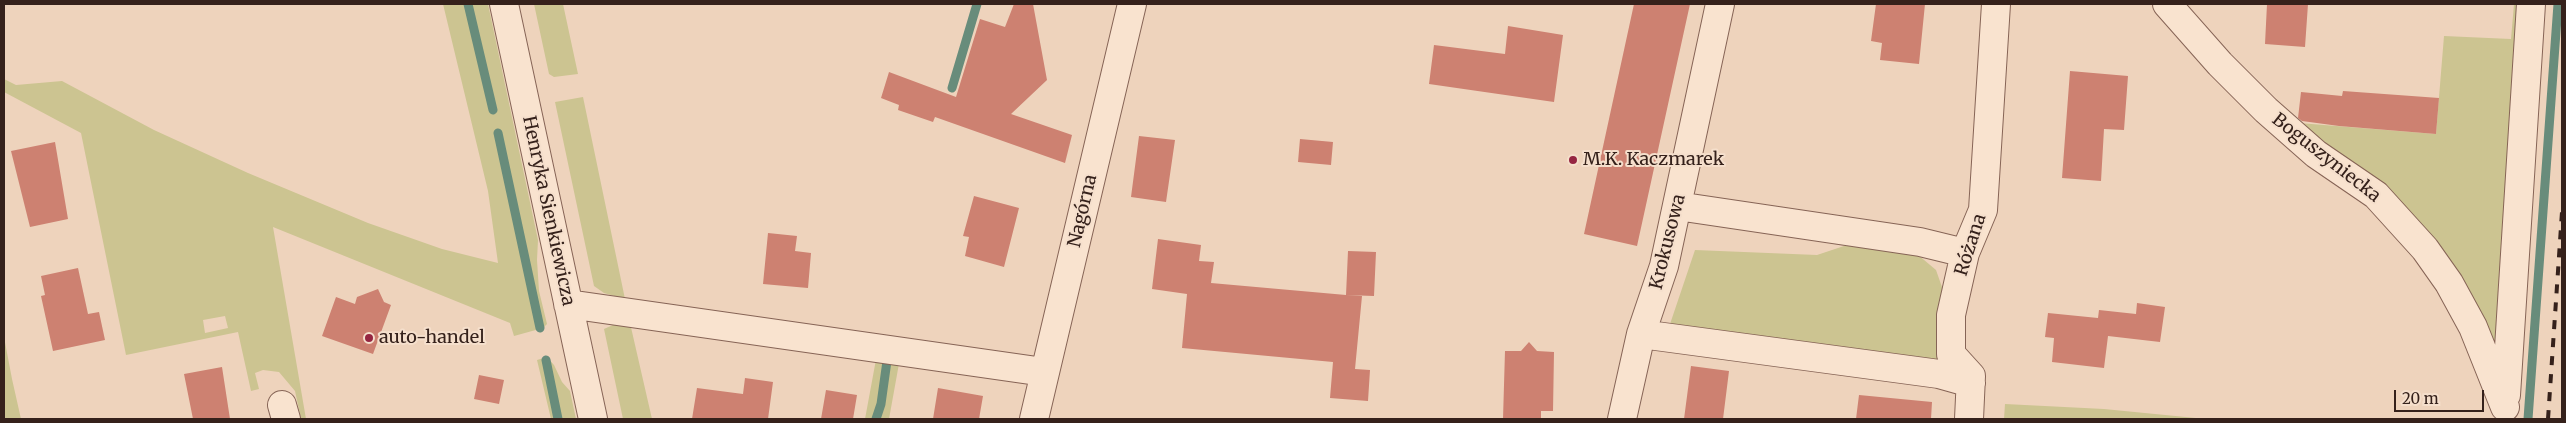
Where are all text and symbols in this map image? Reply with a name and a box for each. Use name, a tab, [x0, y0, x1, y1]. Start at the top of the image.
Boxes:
street label: Boguszyniecka	[2267, 109, 2385, 207]
street label: Henryka Sienkiewicza	[517, 114, 579, 308]
place label: M.K. Kaczmarek	[1583, 149, 1724, 171]
marker: M.K. Kaczmarek	[1567, 154, 1579, 166]
street label: Nagórna	[1064, 172, 1102, 250]
street label: Krokusowa	[1646, 192, 1690, 292]
street label: Różana	[1951, 211, 1991, 279]
place label: auto-handel	[379, 327, 485, 349]
marker: auto-handel	[363, 332, 375, 344]
scale bar	[2396, 380, 2486, 412]
text: 20 m	[2402, 389, 2439, 408]

